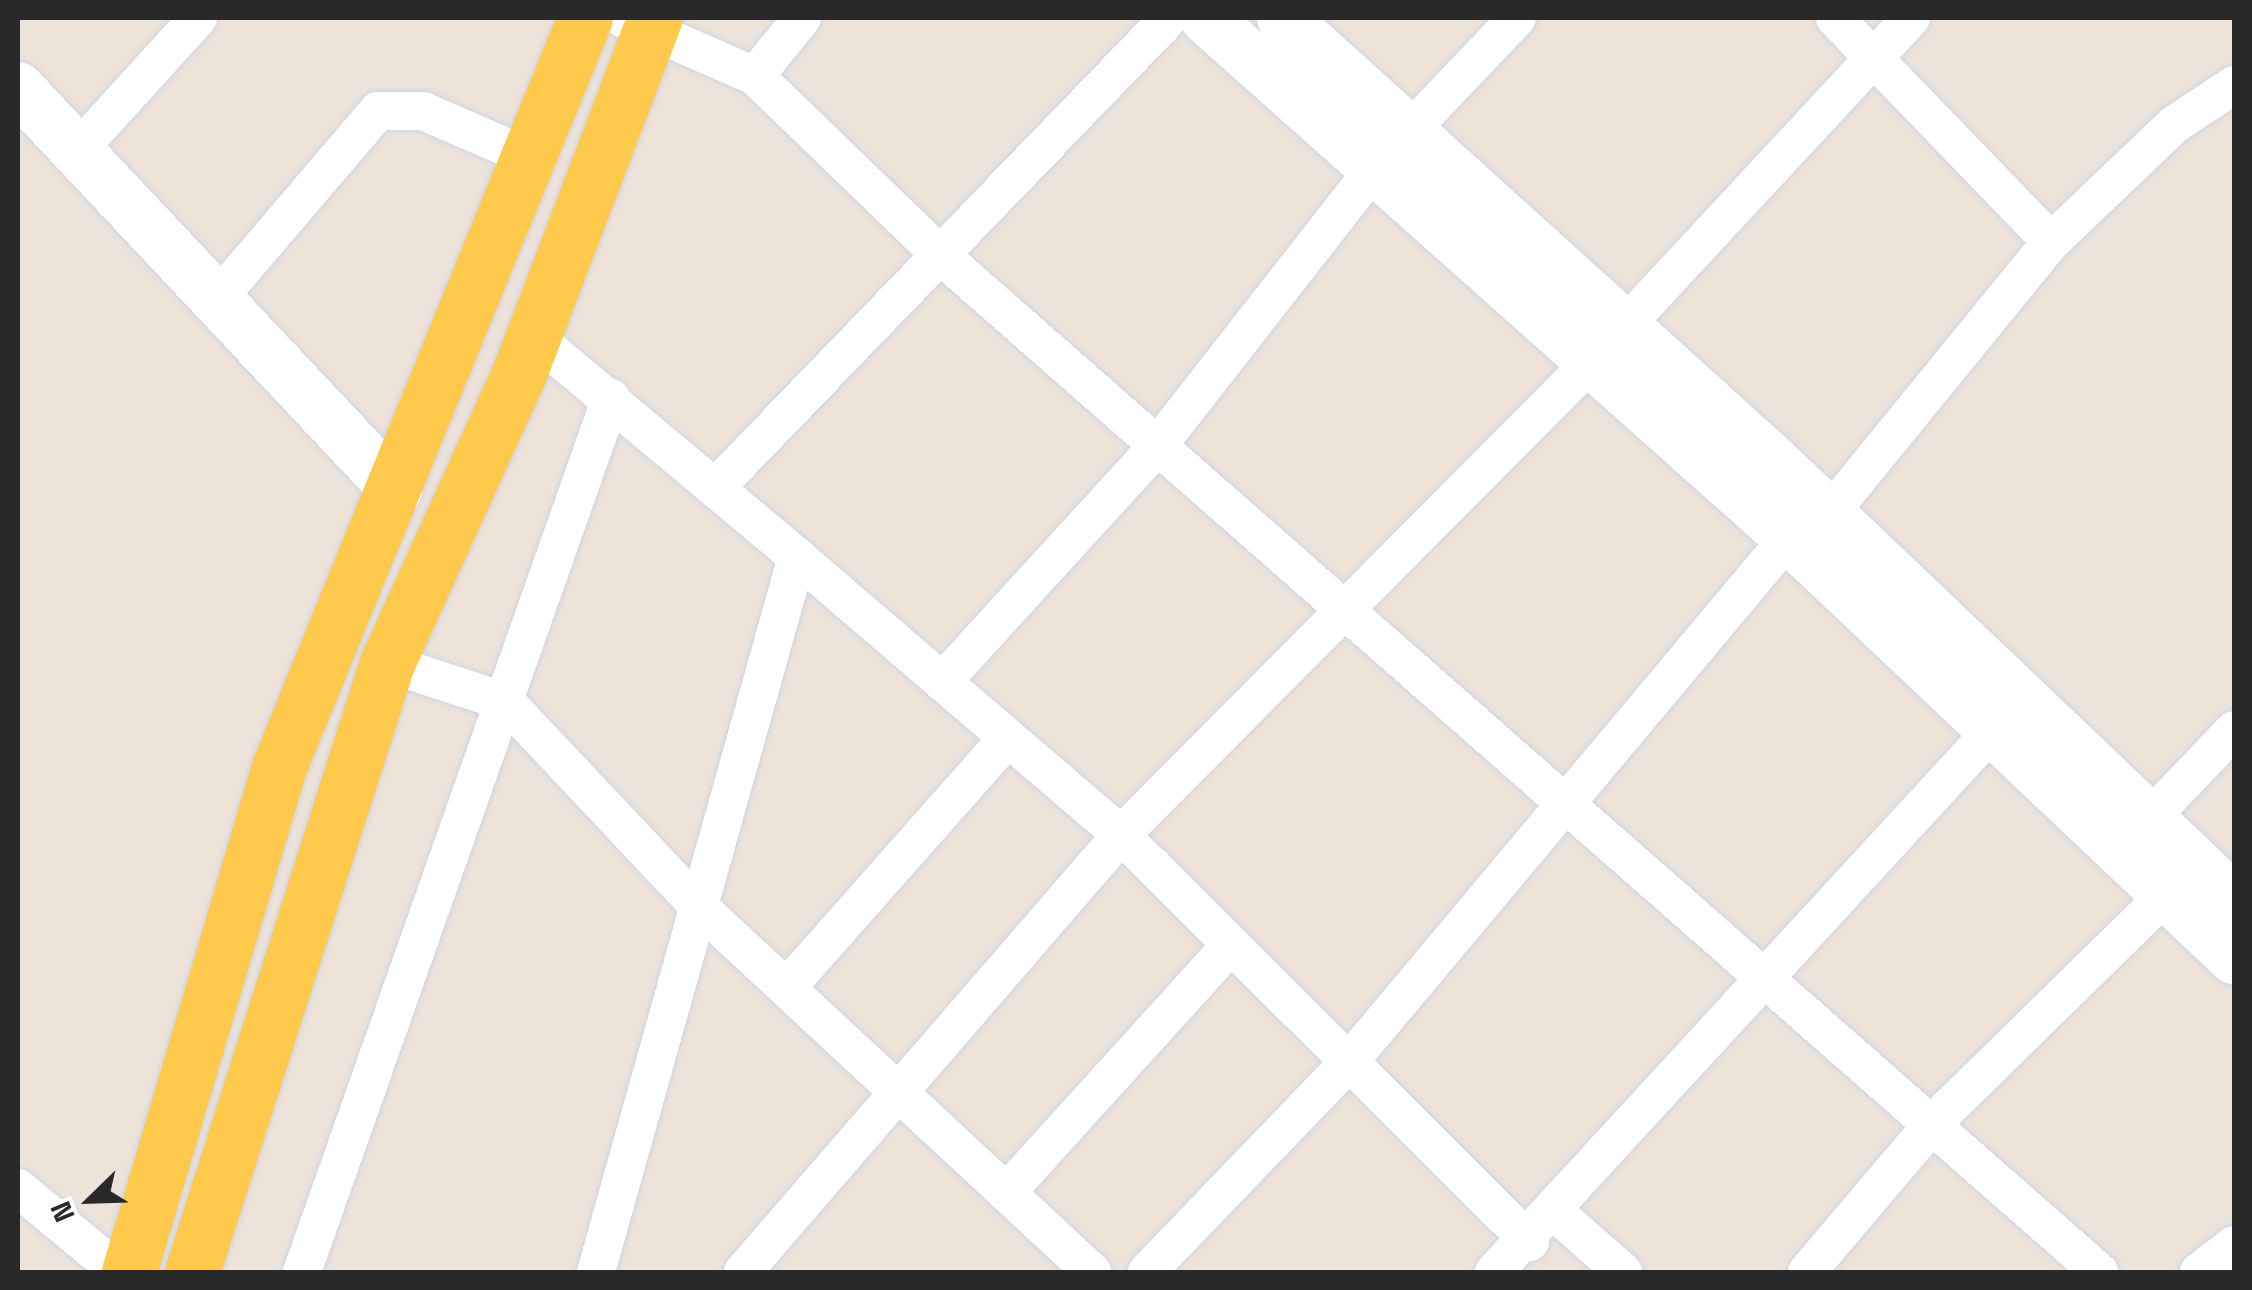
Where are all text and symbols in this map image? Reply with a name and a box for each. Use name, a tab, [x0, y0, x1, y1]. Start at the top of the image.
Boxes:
north arrow	[40, 1150, 140, 1250]
text: N	[42, 1196, 83, 1227]

